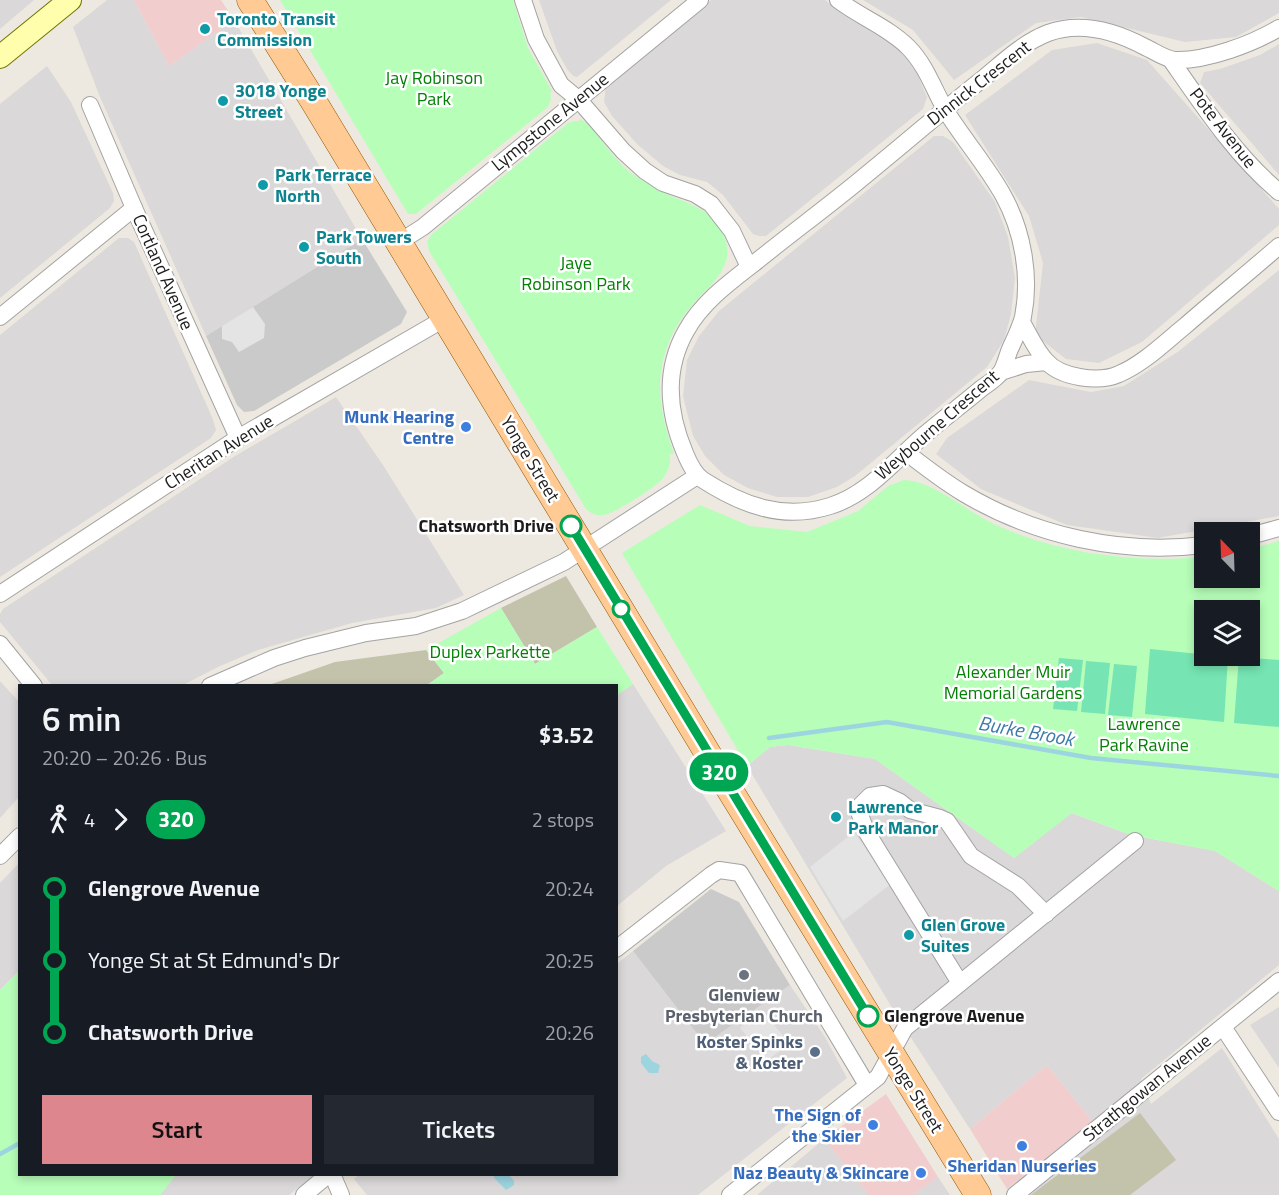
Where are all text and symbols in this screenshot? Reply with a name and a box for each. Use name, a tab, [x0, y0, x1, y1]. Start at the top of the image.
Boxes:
place label: Toronto Transit Commission	[217, 5, 336, 53]
marker: Toronto Transit Commission	[198, 22, 212, 36]
street label: Dinnick Crescent	[921, 33, 1037, 132]
park label: Jay Robinson Park	[385, 64, 483, 112]
street label: Lympstone Avenue	[485, 66, 614, 177]
place label: 3018 Yonge Street	[235, 77, 326, 125]
street label: Pote Avenue	[1183, 82, 1263, 174]
marker: 3018 Yonge Street	[216, 94, 230, 108]
place label: Park Terrace North	[275, 161, 372, 209]
marker: Park Terrace North	[256, 178, 270, 192]
street label: Cortland Avenue	[126, 210, 201, 334]
place label: Park Towers South	[316, 223, 412, 271]
marker: Park Towers South	[297, 240, 311, 254]
park label: Jaye Robinson Park	[521, 249, 631, 297]
street label: Weybourne Crescent	[869, 363, 1005, 486]
place label: Munk Hearing Centre	[344, 403, 454, 451]
street label: Cheritan Avenue	[159, 407, 278, 496]
street label: Yonge Street	[494, 411, 567, 508]
marker: Munk Hearing Centre	[459, 420, 473, 434]
place label: Chatsworth Drive	[419, 512, 554, 539]
marker: Chatsworth Drive	[560, 515, 582, 537]
north arrow	[1194, 522, 1260, 588]
map controls	[1194, 522, 1260, 666]
unlabelled marker	[612, 600, 630, 618]
button: layers	[1194, 600, 1260, 666]
park label: Duplex Parkette	[430, 638, 550, 665]
park label: Alexander Muir Memorial Gardens	[944, 658, 1082, 706]
text: 6 min	[42, 694, 121, 744]
water label: Burke Brook	[976, 707, 1078, 754]
park label: Lawrence Park Ravine	[1099, 710, 1189, 758]
text: $3.52	[539, 718, 594, 752]
text: 20:20 – 20:26 · Bus	[42, 742, 207, 773]
line badge: 320	[684, 752, 754, 792]
text: 320	[701, 756, 737, 788]
place label: Lawrence Park Manor	[848, 793, 939, 841]
icon: walk	[42, 803, 75, 836]
icon: forward	[104, 803, 137, 836]
text: 320	[158, 803, 193, 835]
text: 4	[84, 804, 95, 835]
text: 2 stops	[532, 804, 594, 835]
marker: Lawrence Park Manor	[829, 810, 843, 824]
text: Glengrove Avenue	[88, 871, 260, 905]
text: 20:24	[545, 873, 594, 904]
place label: Glen Grove Suites	[921, 911, 1005, 959]
marker: Glen Grove Suites	[902, 928, 916, 942]
text: Yonge St at St Edmund's Dr	[88, 943, 340, 977]
text: 20:25	[545, 945, 594, 976]
marker: Glenview Presbyterian Church	[737, 968, 751, 982]
place label: Glenview Presbyterian Church	[665, 981, 823, 1029]
place label: Glengrove Avenue	[884, 1002, 1024, 1029]
marker: Glengrove Avenue	[857, 1005, 879, 1027]
text: Chatsworth Drive	[88, 1015, 254, 1049]
text: 20:26	[545, 1017, 594, 1048]
street label: Strathgowan Avenue	[1077, 1027, 1217, 1148]
place label: Koster Spinks & Koster	[696, 1028, 803, 1076]
street label: Yonge Street	[876, 1042, 951, 1138]
marker: Koster Spinks & Koster	[808, 1045, 822, 1059]
button: Start	[42, 1095, 312, 1164]
button: Tickets	[324, 1095, 594, 1164]
place label: The Sign of the Skier	[774, 1101, 862, 1149]
marker: The Sign of the Skier	[866, 1118, 880, 1132]
marker: Sheridan Nurseries	[1015, 1139, 1029, 1153]
place label: Sheridan Nurseries	[947, 1152, 1097, 1179]
place label: Naz Beauty & Skincare	[733, 1159, 909, 1186]
marker: Naz Beauty & Skincare	[914, 1166, 928, 1180]

